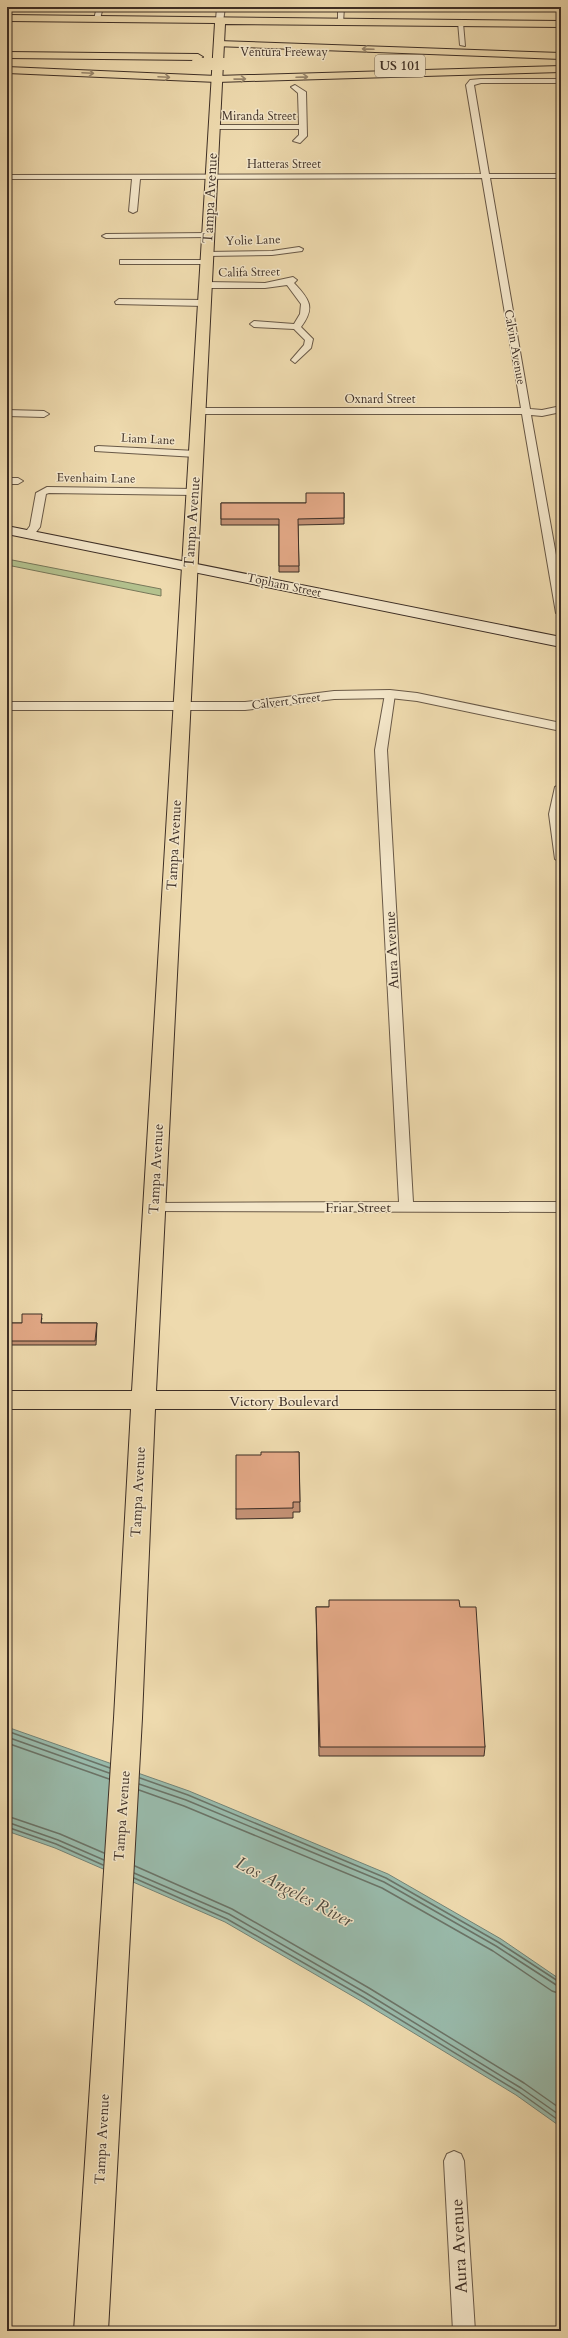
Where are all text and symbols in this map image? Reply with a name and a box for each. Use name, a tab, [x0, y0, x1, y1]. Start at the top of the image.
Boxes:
street label: Ventura Freeway	[240, 44, 328, 60]
one-way arrow	[362, 45, 375, 52]
road number: US 101	[375, 55, 425, 77]
one-way arrow	[81, 69, 94, 76]
one-way arrow	[157, 73, 170, 80]
one-way arrow	[295, 73, 308, 81]
one-way arrow	[233, 75, 246, 83]
street label: Miranda Street	[222, 108, 297, 124]
street label: Tampa Avenue	[198, 152, 222, 244]
street label: Hatteras Street	[247, 156, 321, 172]
street label: Yolie Lane	[225, 231, 281, 249]
street label: Califa Street	[218, 263, 280, 281]
street label: Calvin Avenue	[501, 308, 529, 386]
street label: Oxnard Street	[344, 391, 416, 407]
street label: Liam Lane	[121, 430, 175, 448]
street label: Evenhaim Lane	[56, 469, 136, 487]
street label: Tampa Avenue	[179, 476, 205, 568]
street label: Topham Street	[245, 569, 323, 601]
street label: Calvert Street	[251, 689, 322, 713]
street label: Tampa Avenue	[162, 799, 186, 891]
street label: Aura Avenue	[380, 911, 404, 989]
street label: Tampa Avenue	[144, 1123, 168, 1215]
street label: Friar Street	[325, 1198, 391, 1217]
street label: Victory Boulevard	[229, 1392, 339, 1411]
street label: Tampa Avenue	[126, 1446, 150, 1538]
street label: Tampa Avenue	[109, 1770, 135, 1862]
water label: Los Angeles River	[231, 1851, 358, 1934]
street label: Tampa Avenue	[90, 2093, 114, 2185]
street label: Aura Avenue	[445, 2198, 473, 2294]

